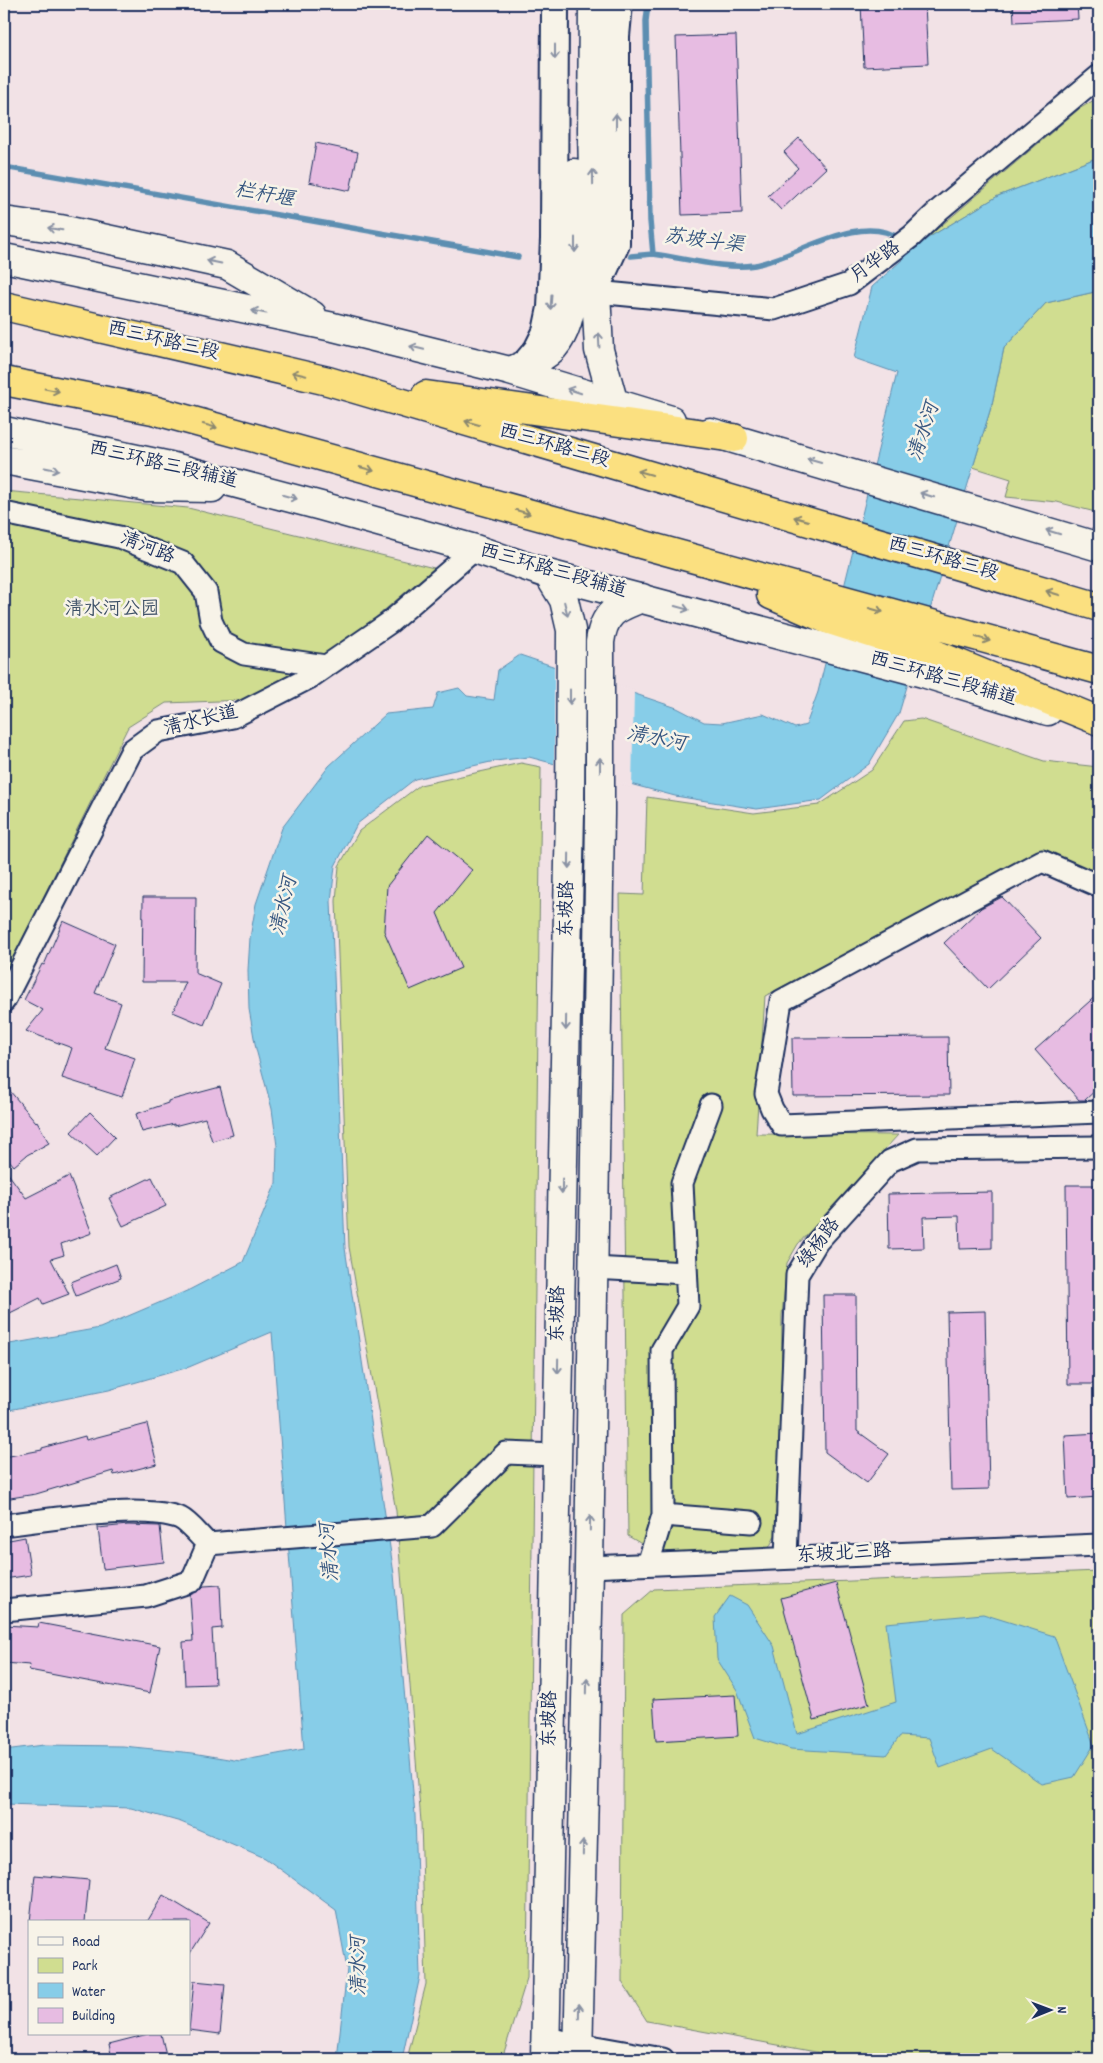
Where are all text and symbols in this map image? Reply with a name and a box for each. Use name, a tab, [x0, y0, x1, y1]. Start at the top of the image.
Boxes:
one-way arrow	[550, 44, 560, 60]
one-way arrow	[611, 113, 621, 130]
one-way arrow	[588, 169, 598, 186]
water label: 栏杆堰	[232, 177, 298, 215]
one-way arrow	[47, 223, 63, 233]
water label: 苏坡斗渠	[663, 223, 747, 261]
street label: 月华路	[845, 235, 907, 291]
one-way arrow	[570, 236, 580, 253]
one-way arrow	[206, 257, 222, 267]
one-way arrow	[547, 294, 556, 310]
one-way arrow	[251, 306, 267, 316]
street label: 西三环路三段	[104, 316, 222, 368]
one-way arrow	[594, 332, 603, 348]
one-way arrow	[409, 343, 425, 352]
one-way arrow	[291, 369, 307, 378]
one-way arrow	[43, 386, 59, 396]
one-way arrow	[566, 386, 582, 395]
water label: 清水河	[902, 396, 949, 465]
one-way arrow	[465, 418, 481, 428]
street label: 西三环路三段	[495, 418, 613, 476]
one-way arrow	[202, 422, 218, 431]
street label: 西三环路三段辅道	[86, 436, 240, 496]
one-way arrow	[806, 456, 822, 466]
one-way arrow	[43, 465, 59, 474]
one-way arrow	[358, 465, 374, 474]
one-way arrow	[637, 468, 653, 478]
one-way arrow	[920, 489, 936, 499]
one-way arrow	[281, 493, 297, 503]
one-way arrow	[515, 508, 531, 518]
one-way arrow	[793, 513, 809, 523]
street label: 清河路	[116, 526, 178, 572]
one-way arrow	[1045, 527, 1061, 537]
street label: 西三环路三段	[884, 531, 1002, 589]
street label: 西三环路三段辅道	[476, 538, 630, 606]
one-way arrow	[1045, 587, 1061, 597]
park label: 清水河公园	[64, 597, 160, 624]
one-way arrow	[562, 601, 571, 617]
one-way arrow	[673, 604, 689, 614]
one-way arrow	[868, 605, 884, 615]
one-way arrow	[974, 635, 990, 644]
street label: 西三环路三段辅道	[866, 646, 1020, 714]
one-way arrow	[565, 689, 575, 705]
street label: 清水长道	[161, 700, 241, 744]
water label: 清水河	[624, 721, 691, 760]
one-way arrow	[595, 757, 605, 774]
one-way arrow	[564, 852, 574, 869]
water label: 清水河	[265, 871, 306, 938]
street label: 东坡路	[554, 880, 582, 938]
one-way arrow	[561, 1015, 571, 1031]
one-way arrow	[557, 1178, 567, 1194]
street label: 绿杨路	[792, 1213, 848, 1275]
street label: 东坡路	[545, 1285, 573, 1343]
one-way arrow	[554, 1358, 563, 1374]
one-way arrow	[585, 1515, 595, 1532]
water label: 清水河	[314, 1518, 348, 1583]
street label: 东坡北三路	[796, 1539, 892, 1571]
one-way arrow	[582, 1678, 592, 1694]
street label: 东坡路	[537, 1690, 565, 1748]
one-way arrow	[578, 1840, 588, 1856]
legend	[28, 1920, 190, 2036]
text: Road	[72, 1932, 100, 1954]
water label: 清水河	[345, 1933, 375, 1996]
text: Park	[72, 1956, 98, 1978]
text: Water	[72, 1982, 106, 2004]
north arrow	[1026, 1986, 1076, 2036]
one-way arrow	[574, 2003, 584, 2019]
text: Building	[72, 2006, 115, 2028]
text: N	[1051, 2006, 1071, 2014]

